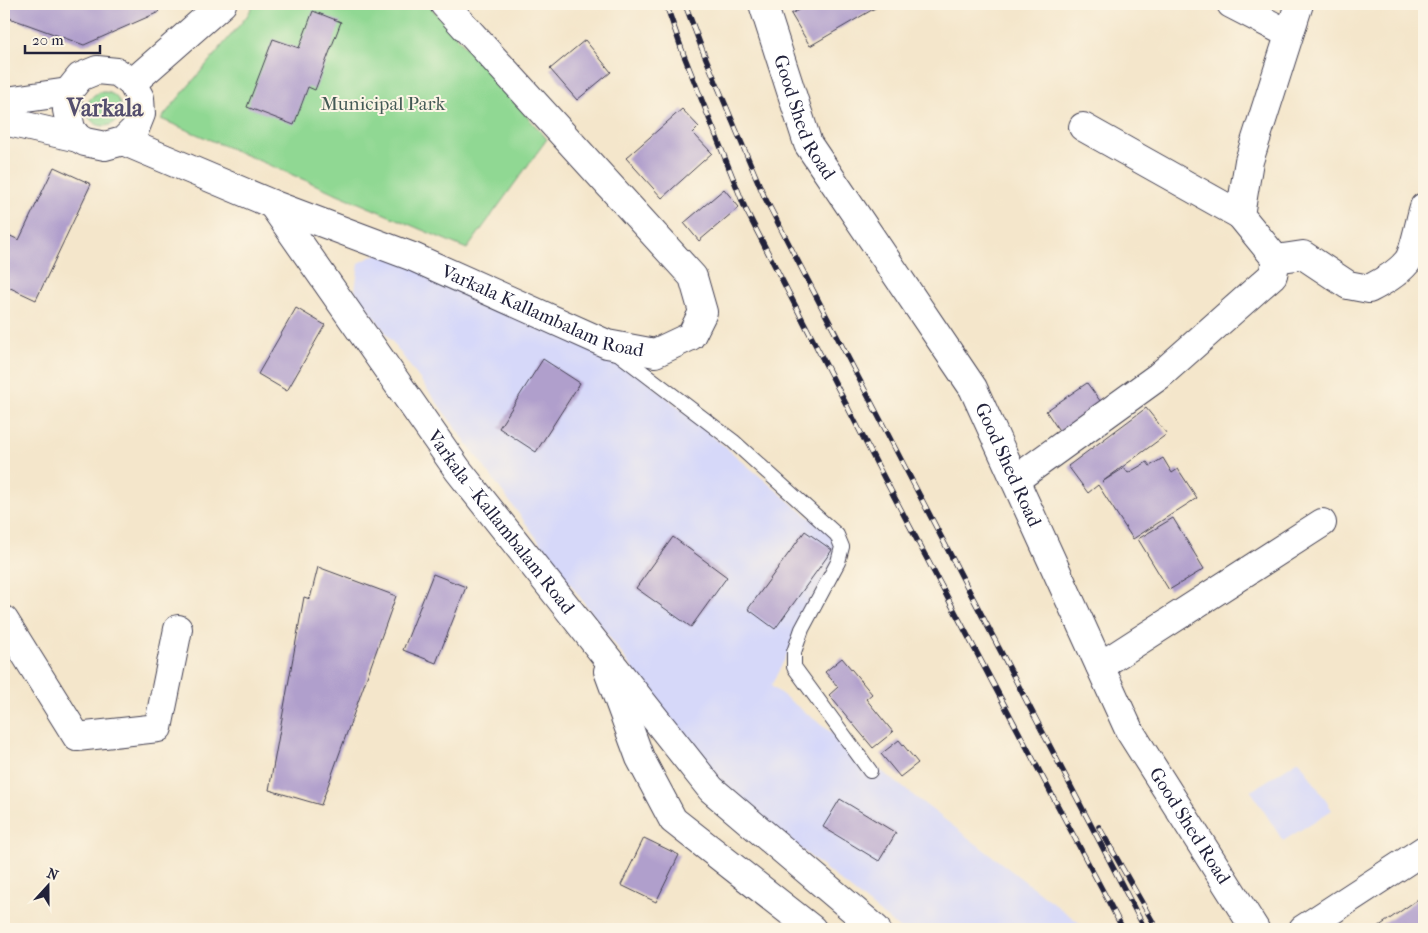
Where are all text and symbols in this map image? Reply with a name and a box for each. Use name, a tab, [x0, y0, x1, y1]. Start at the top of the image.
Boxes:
scale bar	[25, 22, 100, 54]
text: 20 m	[32, 31, 64, 49]
street label: Good Shed Road	[769, 52, 840, 185]
park label: Municipal Park	[321, 93, 446, 115]
district label: Varkala	[66, 94, 144, 122]
street label: Varkala Kallambalam Road	[437, 260, 646, 362]
street label: Good Shed Road	[970, 399, 1046, 531]
street label: Varkala - Kallambalam Road	[422, 425, 579, 619]
street label: Good Shed Road	[1145, 763, 1235, 889]
north arrow	[22, 860, 72, 910]
text: N	[44, 864, 61, 884]

